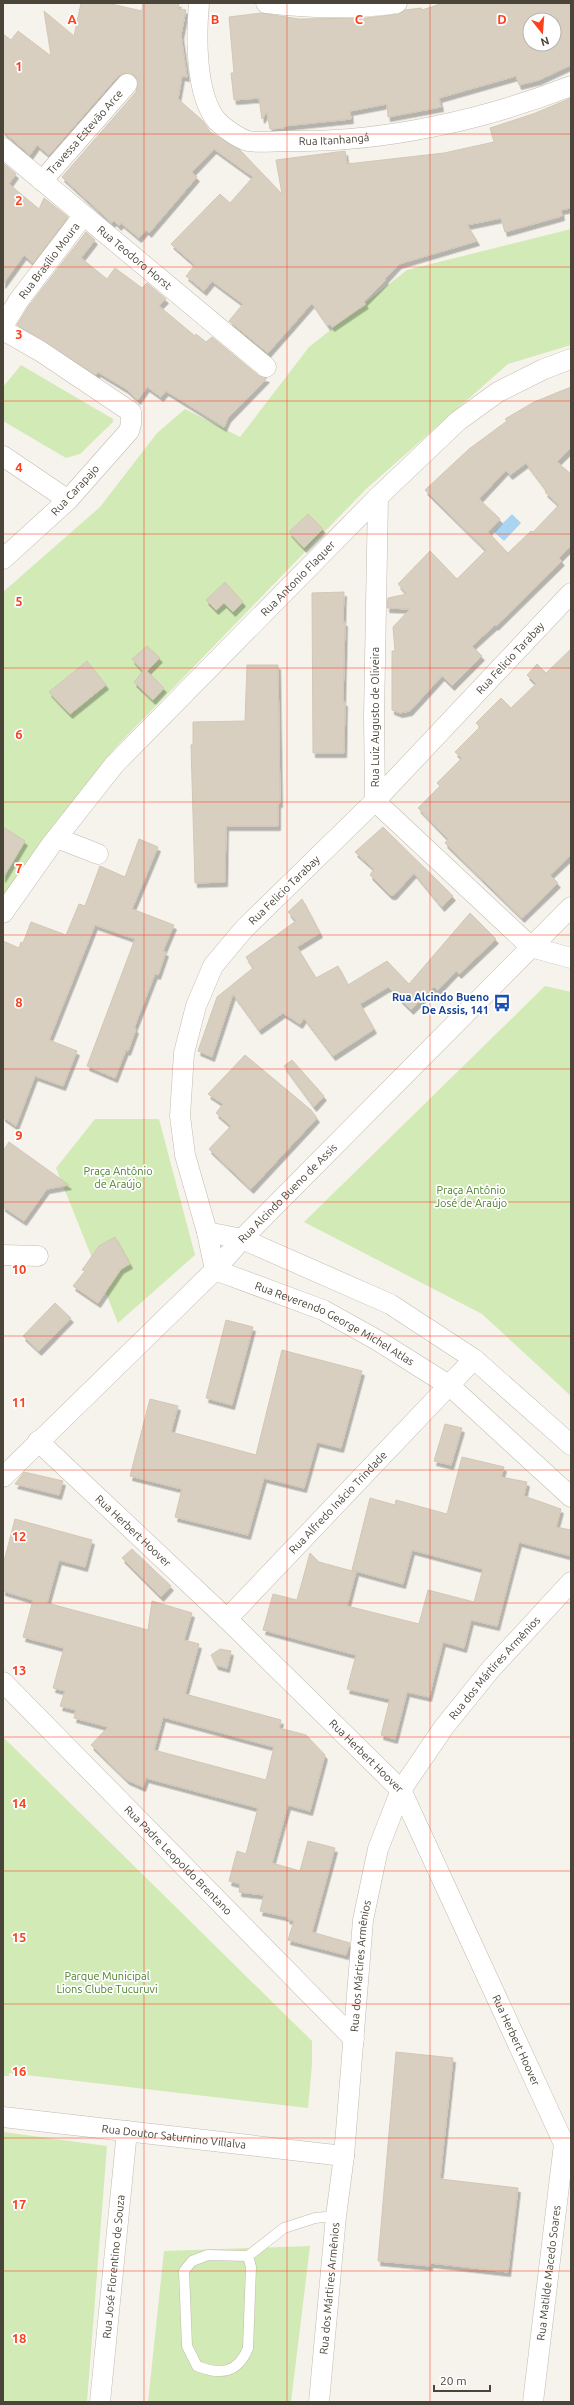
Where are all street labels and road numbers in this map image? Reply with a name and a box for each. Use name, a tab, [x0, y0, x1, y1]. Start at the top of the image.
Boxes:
street label: Travessa Estevão Arce	[45, 87, 125, 177]
street label: Rua Itanhangá	[299, 131, 370, 147]
street label: Rua Brasílio Moura	[16, 220, 82, 301]
street label: Rua Teodoro Horst	[95, 223, 174, 292]
street label: Rua Carapajo	[49, 462, 101, 518]
street label: Rua Antonio Flaquer	[258, 538, 338, 619]
street label: Rua Felicio Tarabay	[474, 619, 547, 696]
street label: Rua Luiz Augusto de Oliveira	[369, 647, 381, 787]
street label: Rua Felicio Tarabay	[246, 853, 322, 927]
street label: Rua Alcindo Bueno de Assis	[236, 1141, 339, 1245]
street label: Rua Reverendo George Michel Atlas	[253, 1279, 417, 1368]
street label: Rua Alfredo Inácio Trindade	[287, 1449, 389, 1556]
street label: Rua Herbert Hoover	[93, 1493, 174, 1570]
street label: Rua dos Mártires Armênios	[447, 1614, 543, 1722]
street label: Rua Herbert Hoover	[327, 1717, 406, 1795]
street label: Rua Padre Leopoldo Brentano	[122, 1803, 235, 1917]
street label: Rua dos Mártires Armênios	[348, 1899, 373, 2032]
street label: Rua Herbert Hoover	[490, 1993, 543, 2088]
street label: Rua Doutor Saturnino Villalva	[101, 2122, 247, 2151]
street label: Rua José Florentino de Souza	[100, 2194, 127, 2339]
street label: Rua Matilde Macedo Soares	[534, 2204, 563, 2341]
street label: Rua dos Mártires Armênios	[317, 2222, 341, 2355]

